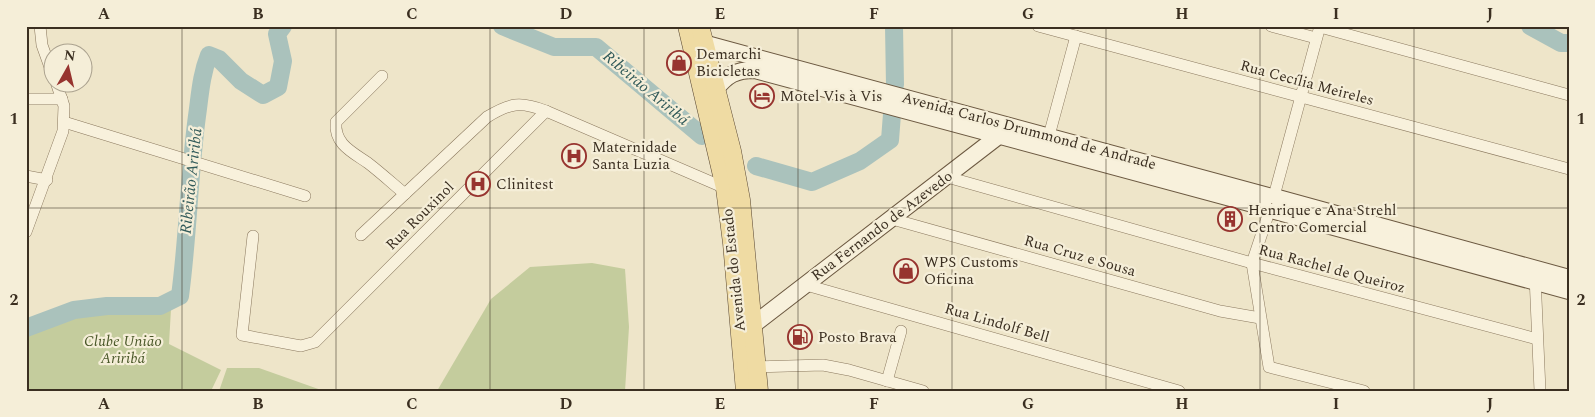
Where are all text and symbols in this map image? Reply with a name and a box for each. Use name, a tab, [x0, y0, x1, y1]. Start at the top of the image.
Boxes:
text: A	[98, 2, 111, 26]
text: B	[252, 2, 264, 26]
text: C	[406, 2, 418, 26]
text: D	[560, 2, 573, 26]
text: E	[715, 2, 725, 26]
text: F	[869, 2, 879, 26]
text: G	[1022, 2, 1034, 26]
text: H	[1175, 2, 1189, 26]
text: I	[1333, 2, 1339, 26]
text: J	[1487, 2, 1494, 26]
north arrow	[42, 42, 92, 92]
place label: Demarchi Bicicletas	[696, 43, 762, 83]
text: N	[63, 44, 77, 67]
water label: Ribeirão Ariribá	[598, 45, 695, 132]
shop icon: Demarchi Bicicletas	[666, 50, 692, 76]
street label: Rua Cecília Meireles	[1238, 54, 1376, 112]
hotel icon: Motel Vis à Vis	[749, 83, 775, 109]
place label: Motel Vis à Vis	[780, 85, 883, 108]
street label: Avenida Carlos Drummond de Andrade	[899, 86, 1159, 176]
text: 1	[10, 107, 18, 131]
text: 1	[1577, 107, 1585, 131]
water label: Ribeirão Ariribá	[174, 126, 209, 235]
place label: Maternidade Santa Luzia	[592, 136, 677, 176]
hospital icon: Maternidade Santa Luzia	[561, 143, 587, 169]
street label: Rua Fernando de Azevedo	[806, 165, 958, 287]
hospital icon: Clinitest	[465, 171, 491, 197]
place label: Clinitest	[496, 173, 554, 196]
street label: Rua Rouxinol	[380, 176, 460, 256]
place label: Henrique e Ana Strehl Centro Comercial	[1248, 199, 1397, 239]
building icon: Henrique e Ana Strehl Centro Comercial	[1217, 206, 1243, 232]
street label: Avenida do Estado	[716, 207, 752, 333]
street label: Rua Cruz e Sousa	[1021, 229, 1139, 283]
street label: Rua Rachel de Queiroz	[1256, 238, 1408, 300]
place label: WPS Customs Oficina	[924, 251, 1018, 291]
shop icon: WPS Customs Oficina	[893, 258, 919, 284]
text: 2	[10, 288, 19, 312]
text: 2	[1577, 288, 1586, 312]
street label: Rua Lindolf Bell	[942, 297, 1052, 349]
fuel station icon: Posto Brava	[787, 324, 813, 350]
place label: Posto Brava	[818, 326, 897, 349]
park label: Clube União Ariribá	[84, 330, 162, 370]
text: A	[98, 392, 111, 416]
text: B	[252, 392, 264, 416]
text: C	[406, 392, 418, 416]
text: D	[560, 392, 573, 416]
text: E	[715, 392, 725, 416]
text: F	[869, 392, 879, 416]
text: G	[1022, 392, 1034, 416]
text: H	[1175, 392, 1189, 416]
text: I	[1333, 392, 1339, 416]
text: J	[1487, 392, 1494, 416]

